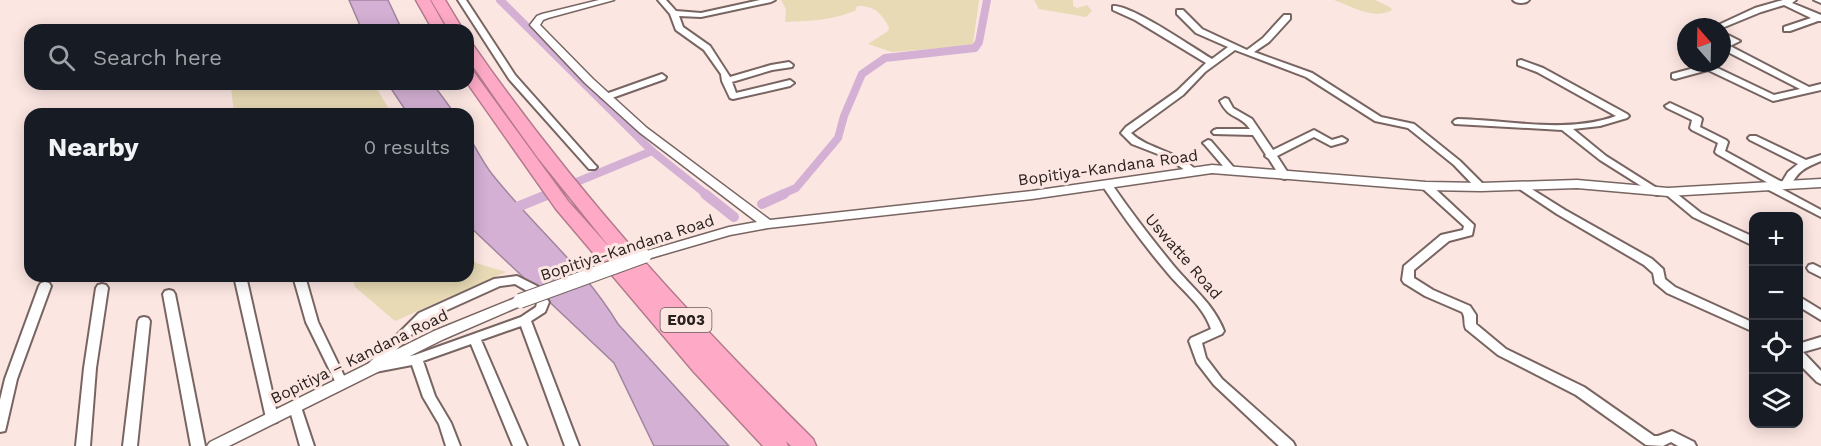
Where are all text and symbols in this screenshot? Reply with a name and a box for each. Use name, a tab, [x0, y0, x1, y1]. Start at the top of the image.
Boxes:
north arrow	[1677, 18, 1731, 72]
search box	[24, 24, 474, 90]
icon: search	[45, 41, 78, 74]
text: Search here	[93, 45, 222, 70]
text: Nearby	[48, 132, 139, 162]
text: 0 results	[364, 135, 450, 159]
street label: Bopitiya-Kandana Road	[1017, 145, 1199, 190]
street label: Bopitiya-Kandana Road	[538, 210, 717, 285]
street label: Uswatte Road	[1141, 210, 1226, 303]
map controls	[1749, 212, 1803, 428]
button: +	[1749, 212, 1803, 266]
button: −	[1749, 266, 1803, 320]
street label: Bopitiya – Kandana Road	[267, 305, 451, 408]
road number: E003	[660, 308, 712, 332]
button: locate	[1749, 320, 1803, 374]
button: layers	[1749, 374, 1803, 428]

